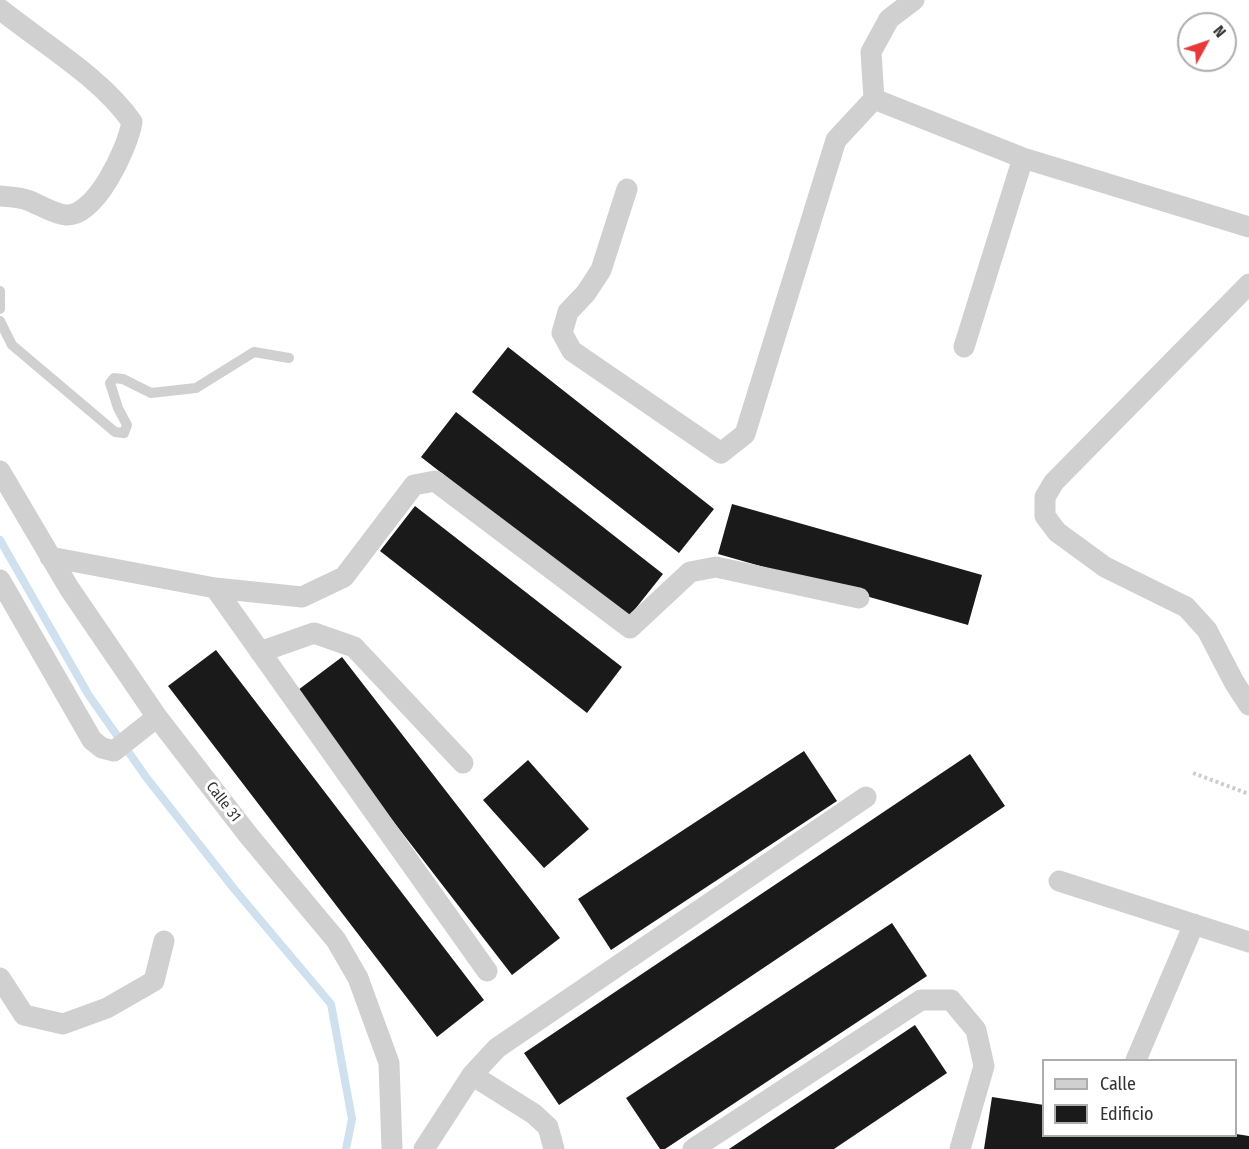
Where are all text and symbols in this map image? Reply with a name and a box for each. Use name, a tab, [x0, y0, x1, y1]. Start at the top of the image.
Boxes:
north arrow	[1177, 12, 1237, 72]
text: N	[1209, 22, 1230, 41]
street label: Calle 31	[202, 778, 244, 826]
legend	[1042, 1059, 1237, 1137]
text: Calle	[1100, 1073, 1136, 1095]
text: Edificio	[1100, 1103, 1153, 1125]

